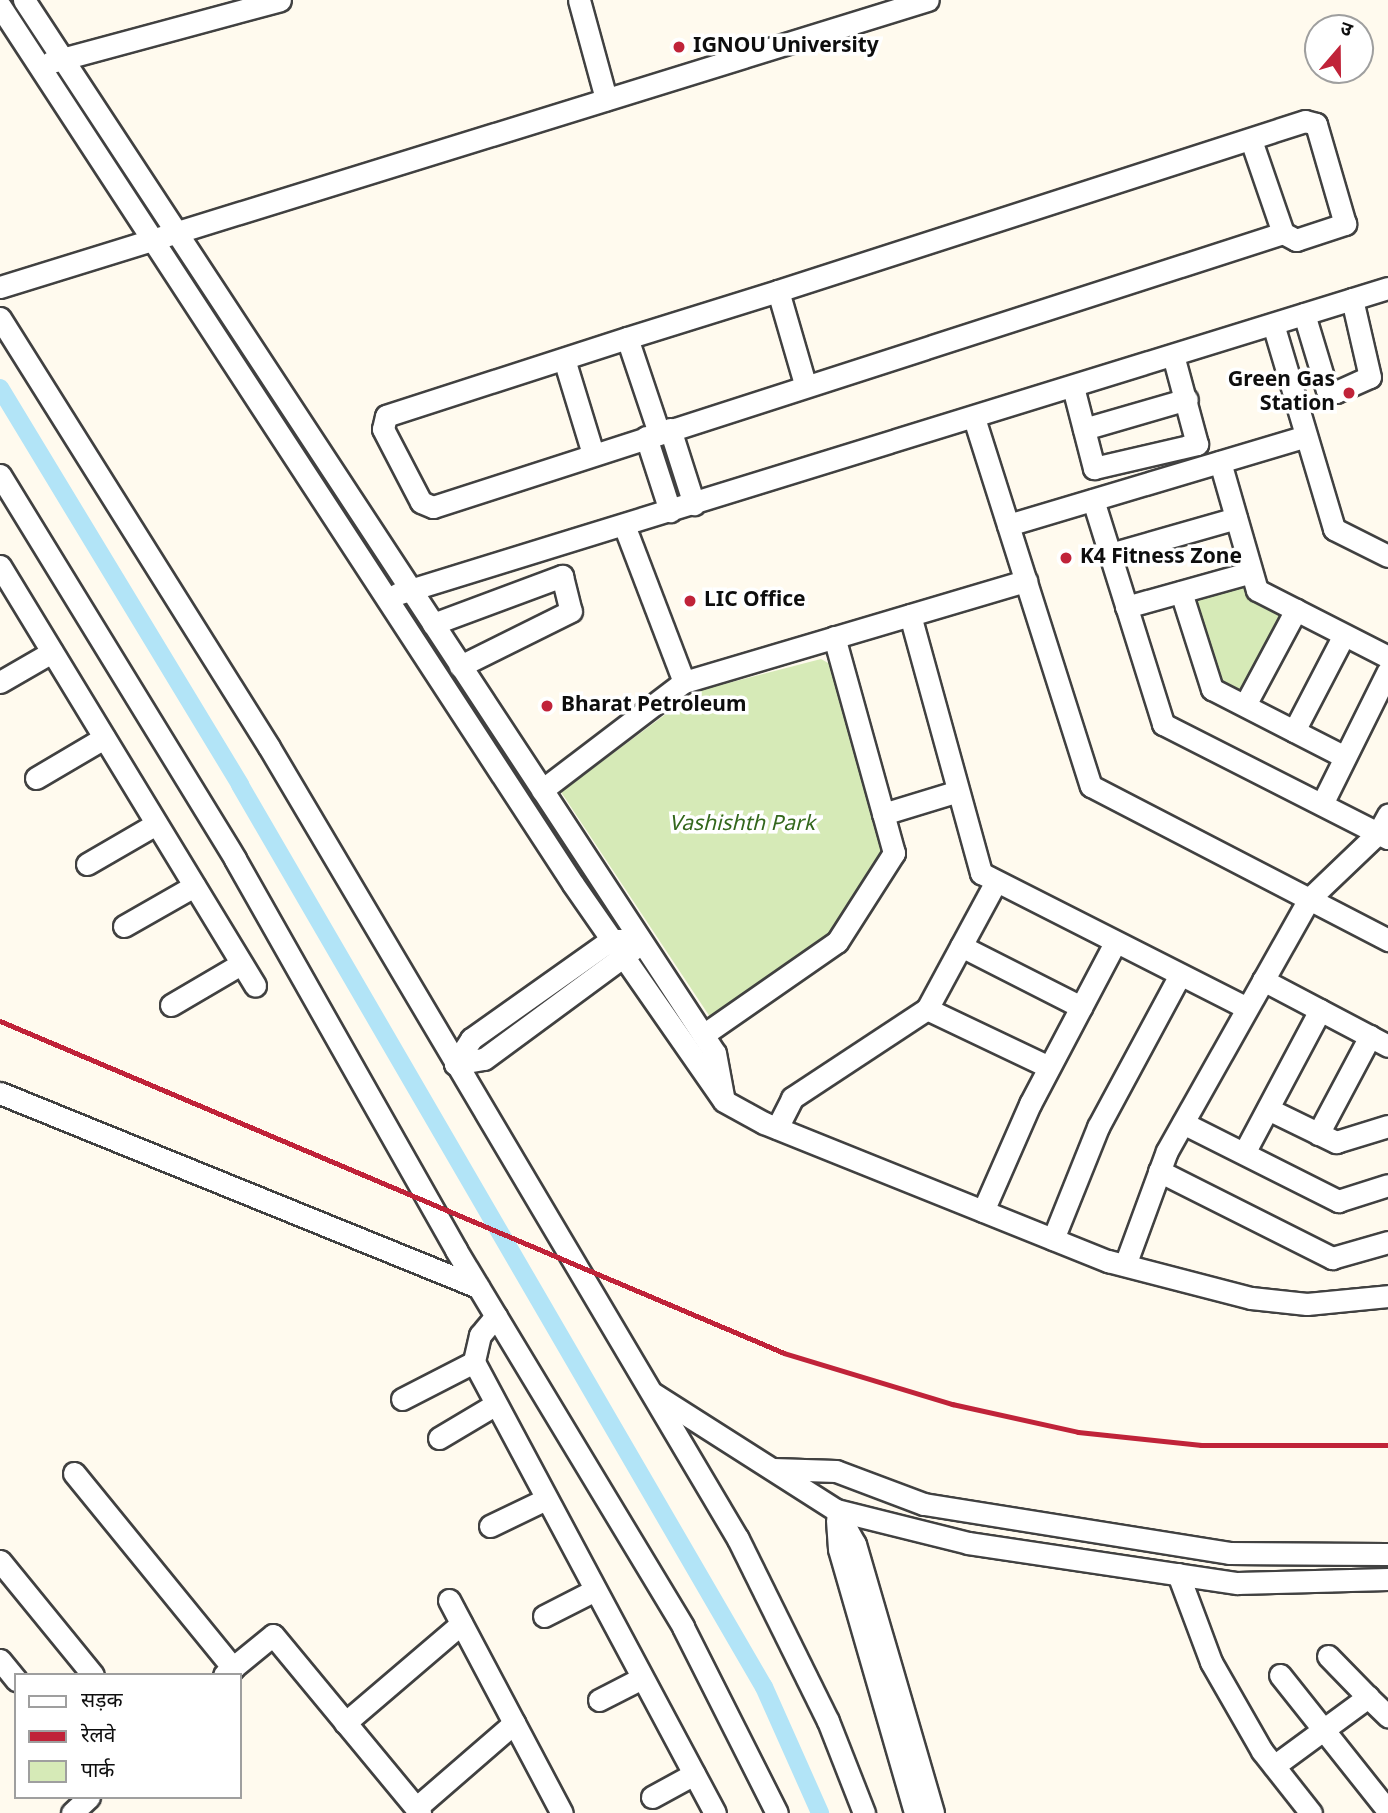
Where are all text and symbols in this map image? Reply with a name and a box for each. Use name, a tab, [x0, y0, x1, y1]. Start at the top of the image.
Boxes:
north arrow	[1304, 14, 1374, 84]
text: उ	[1336, 17, 1355, 44]
place label: IGNOU University	[693, 34, 879, 60]
marker: IGNOU University	[671, 39, 687, 55]
place label: Green Gas Station	[1228, 368, 1335, 418]
marker: Green Gas Station	[1341, 385, 1357, 401]
place label: K4 Fitness Zone	[1080, 545, 1242, 571]
marker: K4 Fitness Zone	[1058, 550, 1074, 566]
place label: LIC Office	[704, 588, 806, 614]
marker: LIC Office	[682, 593, 698, 609]
place label: Bharat Petroleum	[561, 693, 746, 719]
marker: Bharat Petroleum	[539, 698, 555, 714]
park label: Vashishth Park	[669, 812, 815, 838]
legend	[14, 1673, 242, 1799]
text: सड़क	[81, 1688, 123, 1716]
text: रेलवे	[81, 1723, 116, 1751]
text: पार्क	[81, 1758, 115, 1786]

